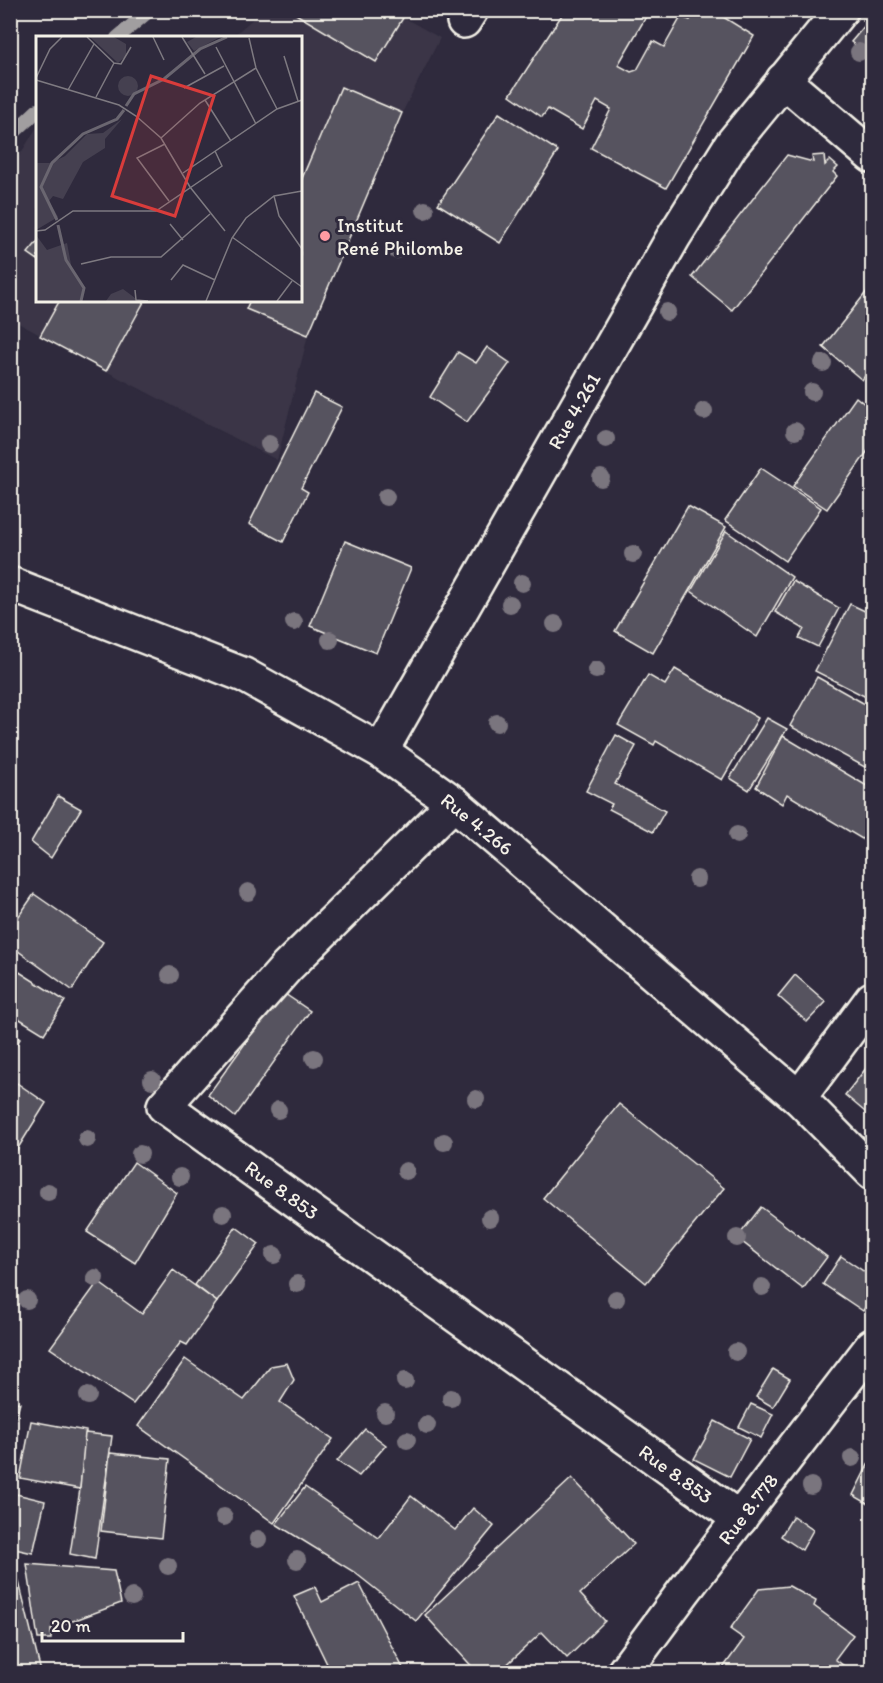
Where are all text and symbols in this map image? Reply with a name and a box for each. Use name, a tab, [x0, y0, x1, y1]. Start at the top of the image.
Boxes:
inset map	[36, 36, 302, 302]
place label: Institut René Philombe	[337, 213, 463, 260]
marker: Institut René Philombe	[318, 229, 332, 243]
street label: Rue 4.261	[542, 368, 606, 454]
street label: Rue 4.266	[436, 788, 518, 860]
street label: Rue 8.853	[240, 1155, 324, 1225]
street label: Rue 8.853	[634, 1439, 718, 1509]
street label: Rue 8.778	[713, 1469, 783, 1549]
scale bar	[42, 1605, 183, 1643]
text: 20 m	[51, 1615, 91, 1637]

